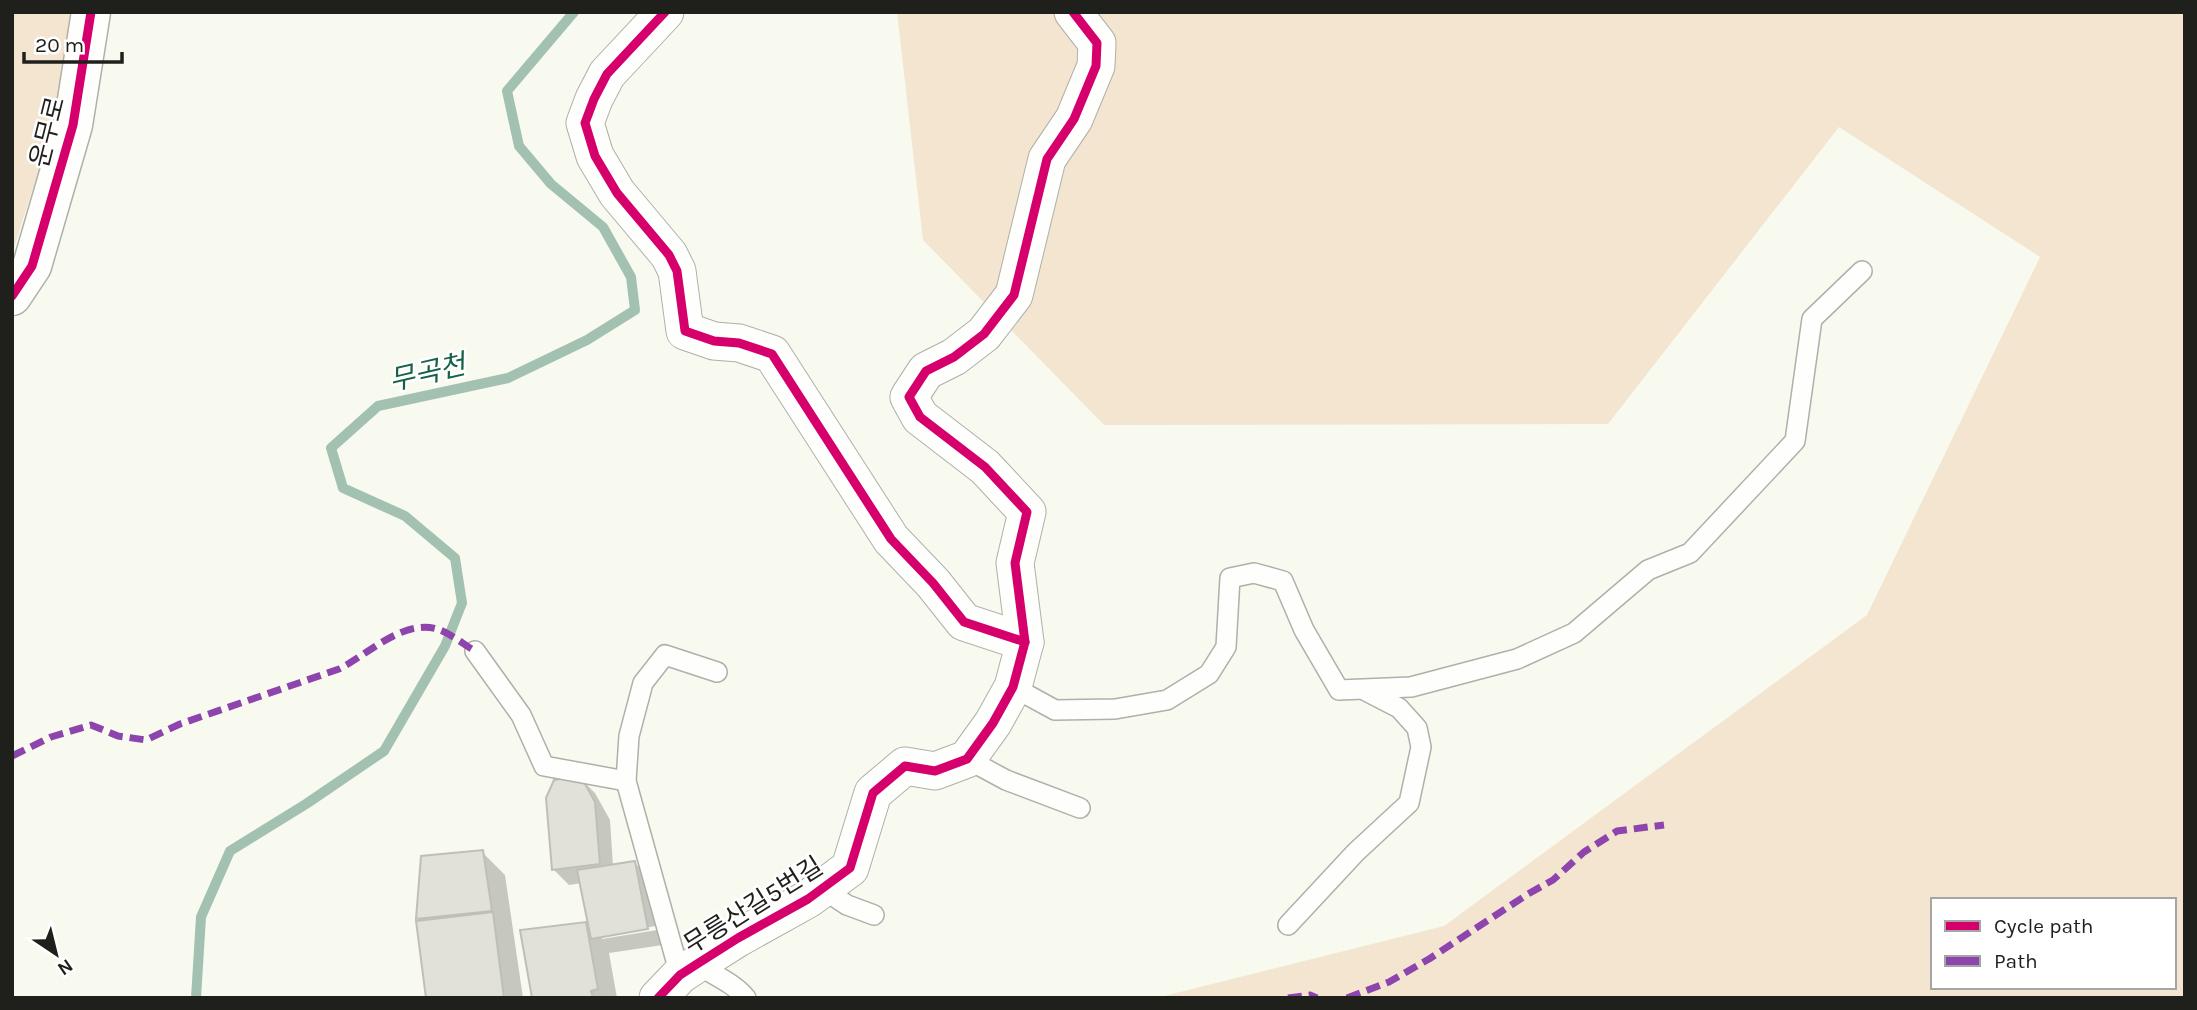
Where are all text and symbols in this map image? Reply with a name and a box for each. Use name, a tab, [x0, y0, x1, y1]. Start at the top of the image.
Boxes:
scale bar	[24, 21, 122, 65]
text: 20 m	[35, 33, 84, 57]
street label: 운무로	[24, 94, 71, 171]
water label: 무곡천	[386, 347, 472, 397]
street label: 무릉산길5번길	[678, 850, 829, 960]
legend	[1931, 898, 2176, 989]
text: Cycle path	[1994, 914, 2094, 938]
north arrow	[21, 919, 91, 989]
text: Path	[1994, 949, 2038, 973]
text: N	[53, 954, 77, 980]

